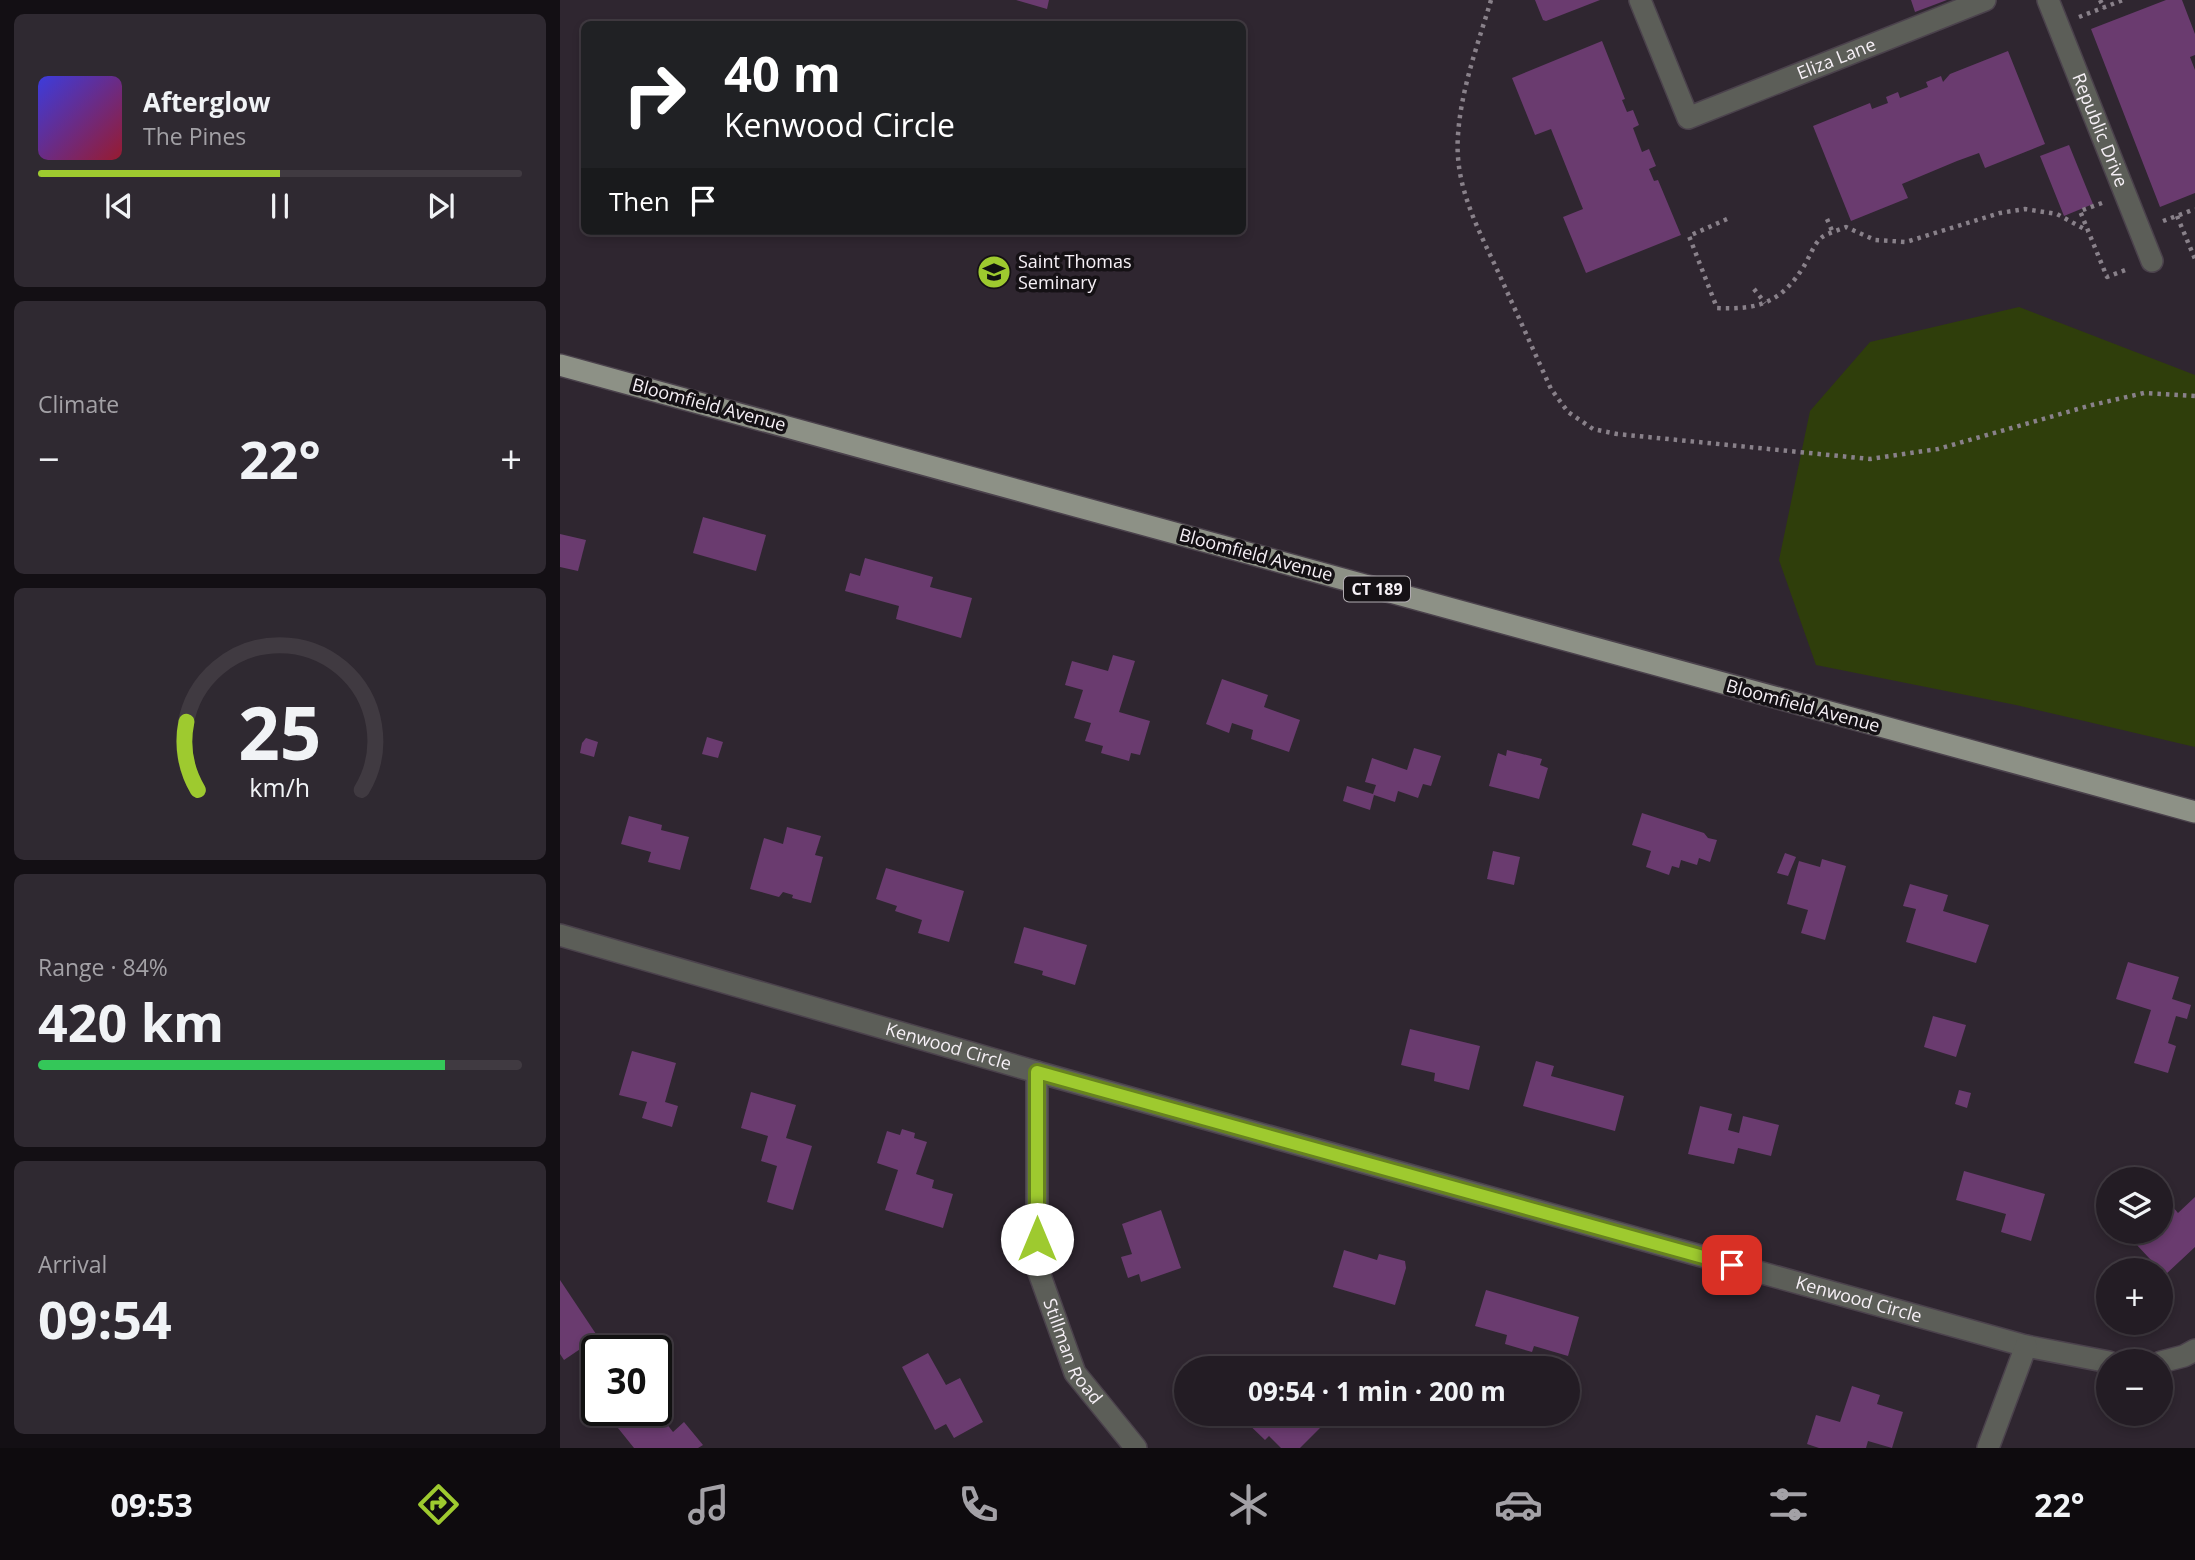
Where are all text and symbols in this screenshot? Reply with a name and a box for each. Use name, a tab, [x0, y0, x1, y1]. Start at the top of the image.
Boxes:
street label: Eliza Lane	[1793, 32, 1879, 85]
text: 40 m	[724, 40, 841, 106]
icon: right	[609, 49, 700, 140]
street label: Republic Drive	[2067, 69, 2134, 190]
text: Afterglow	[143, 84, 270, 120]
text: Kenwood Circle	[724, 103, 955, 146]
text: The Pines	[143, 120, 246, 152]
icon: arrive	[684, 182, 722, 220]
text: Then	[609, 183, 670, 219]
icon: previous	[100, 187, 138, 225]
icon: pause	[261, 187, 299, 225]
icon: next	[422, 187, 460, 225]
place label: Saint Thomas Seminary	[1018, 249, 1132, 294]
school or university icon: Saint Thomas Seminary	[975, 253, 1013, 291]
street label: Bloomfield Avenue	[630, 372, 789, 436]
text: Climate	[38, 388, 119, 420]
text: 22°	[239, 423, 321, 494]
text: −	[38, 432, 60, 484]
text: +	[500, 432, 522, 484]
street label: Bloomfield Avenue	[1177, 522, 1336, 586]
road number: CT 189	[1344, 576, 1410, 602]
street label: Bloomfield Avenue	[1724, 673, 1883, 737]
text: 25	[238, 682, 322, 781]
text: km/h	[250, 770, 310, 804]
text: Range · 84%	[38, 951, 168, 983]
text: 420 km	[38, 986, 224, 1057]
street label: Kenwood Circle	[883, 1016, 1014, 1075]
map controls	[2096, 1167, 2173, 1426]
button: layers	[2096, 1167, 2173, 1244]
position arrow	[1000, 1202, 1074, 1276]
pin	[1702, 1235, 1762, 1295]
icon: arrive	[1713, 1246, 1751, 1284]
text: Arrival	[38, 1248, 107, 1280]
button: +	[2096, 1258, 2173, 1335]
street label: Kenwood Circle	[1793, 1270, 1925, 1328]
text: 09:54	[38, 1283, 172, 1354]
street label: Stillman Road	[1038, 1295, 1108, 1409]
speed limit sign: 30	[581, 1335, 672, 1426]
button: −	[2096, 1349, 2173, 1426]
text: 09:54 · 1 min · 200 m	[1248, 1373, 1506, 1409]
icon: directions	[414, 1480, 463, 1529]
icon: music	[684, 1480, 733, 1529]
icon: phone	[954, 1480, 1003, 1529]
icon: climate	[1224, 1480, 1273, 1529]
icon: car	[1494, 1480, 1543, 1529]
icon: filters	[1764, 1480, 1813, 1529]
text: 09:53	[111, 1483, 193, 1526]
text: 22°	[2034, 1483, 2084, 1526]

